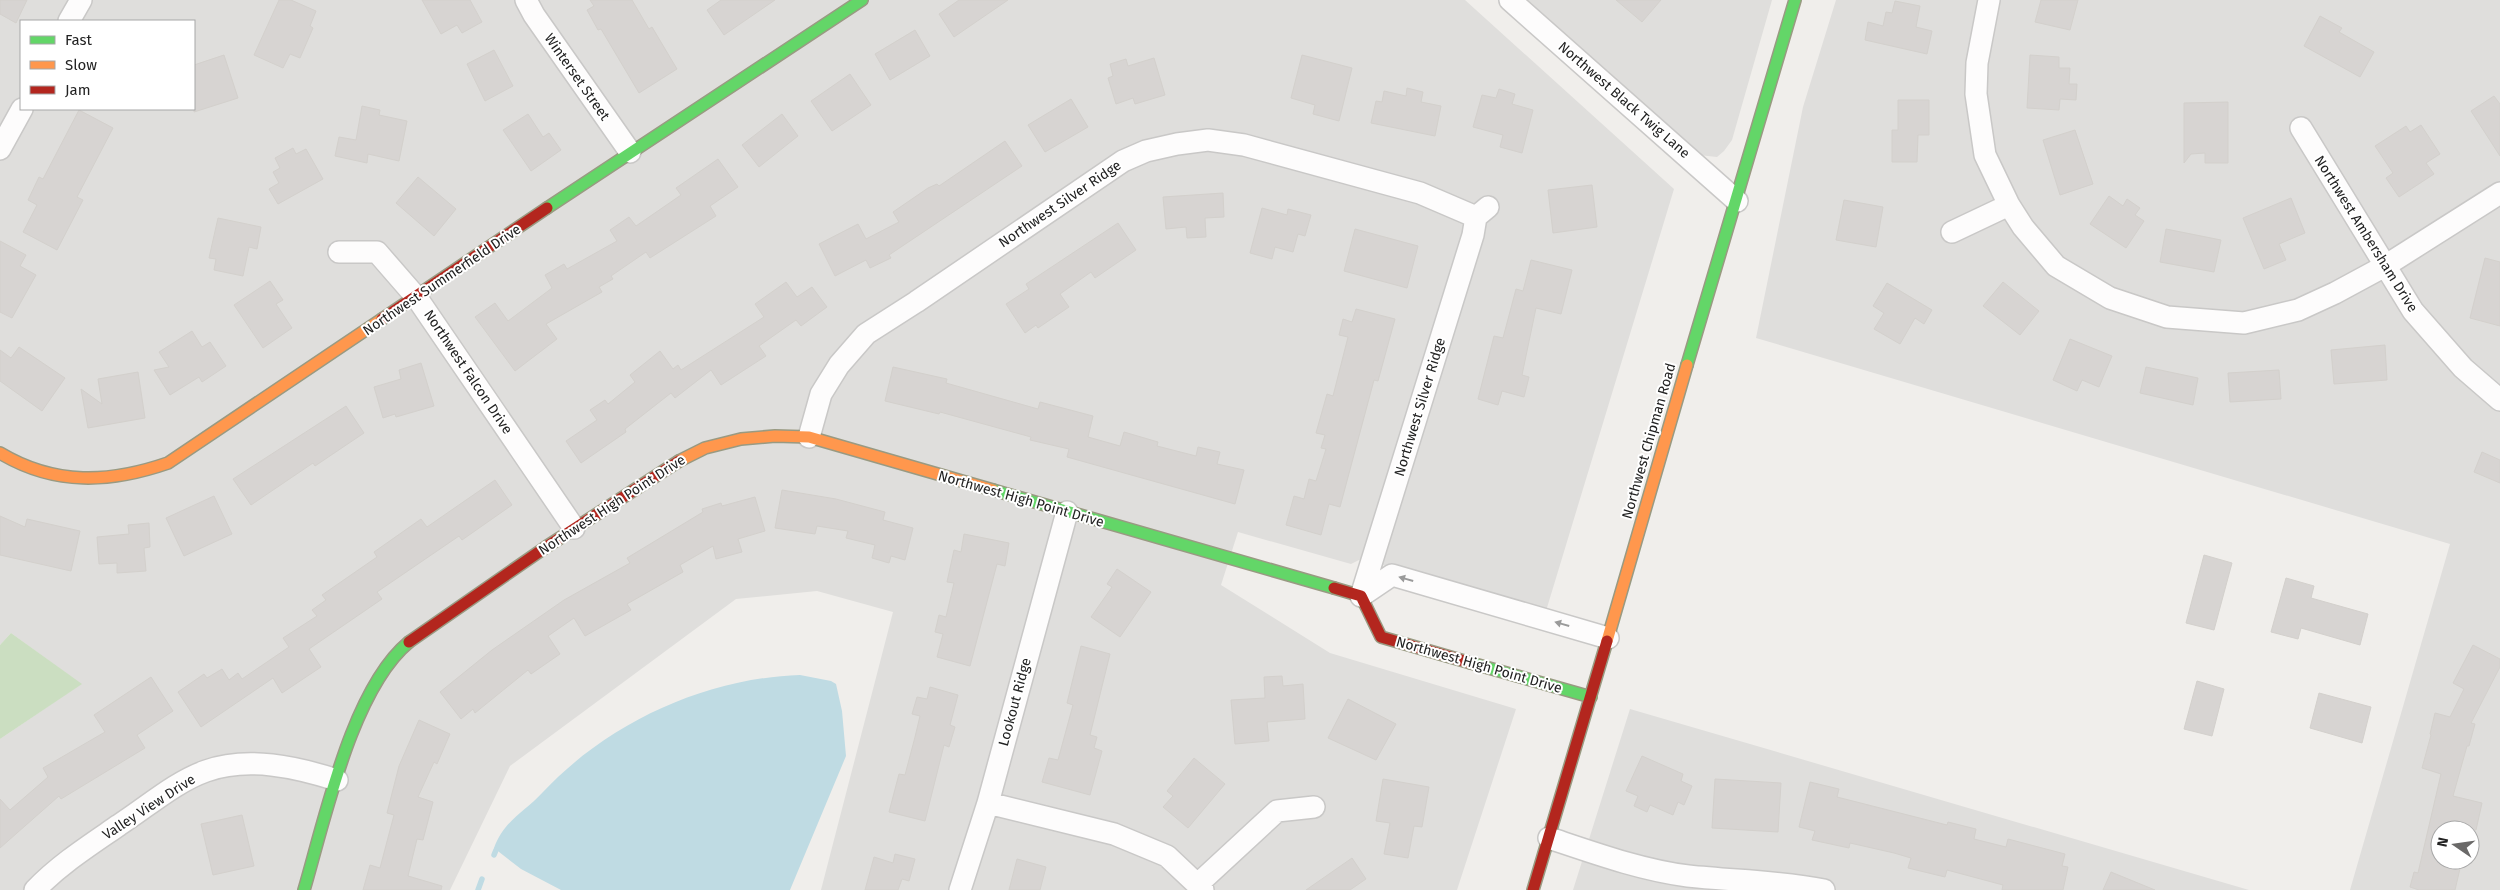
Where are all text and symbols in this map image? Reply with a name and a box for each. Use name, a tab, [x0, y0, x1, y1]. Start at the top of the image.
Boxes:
legend	[20, 20, 195, 110]
street label: Winterset Street	[541, 30, 614, 125]
text: Fast	[65, 31, 92, 49]
street label: Northwest Black Twig Lane	[1555, 38, 1693, 162]
text: Slow	[65, 56, 97, 74]
text: Jam	[65, 81, 91, 99]
street label: Northwest Ambersham Drive	[2311, 153, 2421, 315]
street label: Northwest Silver Ridge	[996, 157, 1124, 251]
street label: Northwest Summerfield Drive	[360, 221, 524, 339]
street label: Northwest Falcon Drive	[420, 307, 516, 437]
street label: Northwest Silver Ridge	[1391, 336, 1449, 478]
street label: Northwest Chipman Road	[1619, 361, 1679, 521]
street label: Northwest High Point Drive	[535, 451, 689, 559]
street label: Northwest High Point Drive	[936, 467, 1106, 531]
one-way arrow	[1398, 574, 1413, 582]
one-way arrow	[1554, 620, 1569, 628]
street label: Northwest High Point Drive	[1394, 633, 1564, 697]
street label: Lookout Ridge	[995, 656, 1035, 748]
street label: Valley View Drive	[100, 771, 198, 843]
north arrow	[2430, 820, 2480, 870]
text: N	[2433, 836, 2452, 849]

